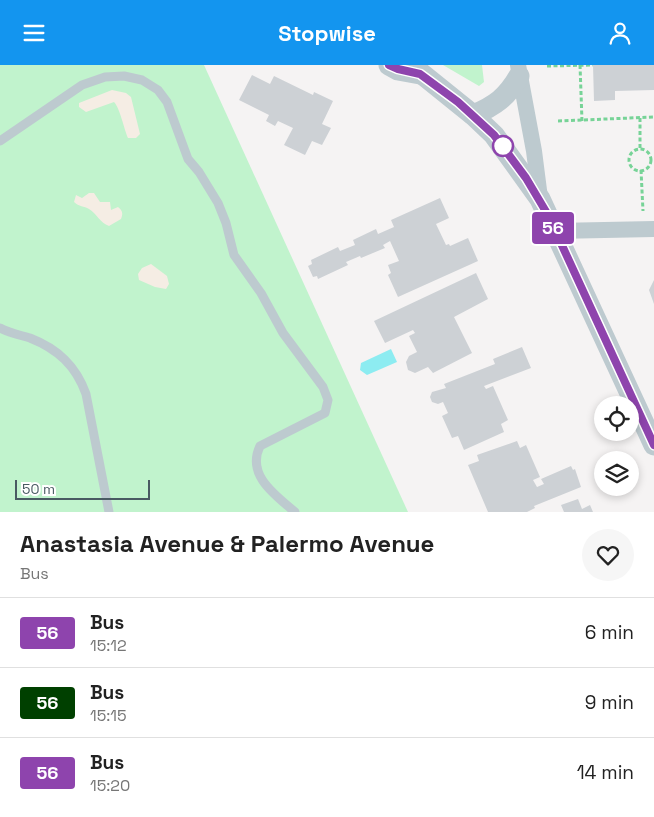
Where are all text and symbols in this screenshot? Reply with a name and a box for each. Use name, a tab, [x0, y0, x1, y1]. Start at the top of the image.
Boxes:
icon: menu	[20, 19, 48, 47]
text: Stopwise	[278, 19, 376, 47]
icon: person	[606, 19, 634, 47]
unlabelled marker	[492, 135, 514, 157]
line badge: 56	[530, 212, 576, 244]
text: 56	[542, 216, 564, 239]
map controls	[594, 396, 639, 496]
button: locate	[594, 396, 639, 441]
button: layers	[594, 451, 639, 496]
scale bar	[15, 477, 150, 500]
text: 50 m	[22, 480, 55, 498]
text: Anastasia Avenue & Palermo Avenue	[20, 528, 434, 559]
button: heart	[582, 529, 634, 581]
text: Bus	[20, 563, 49, 584]
text: Bus	[90, 610, 124, 635]
text: 6 min	[585, 620, 634, 645]
text: 56	[37, 621, 58, 644]
text: 15:12	[90, 635, 127, 656]
text: Bus	[90, 680, 124, 705]
text: 9 min	[585, 690, 634, 715]
text: 56	[37, 691, 58, 714]
text: 15:15	[90, 705, 127, 726]
text: Bus	[90, 750, 124, 775]
text: 14 min	[577, 760, 634, 785]
text: 56	[37, 761, 58, 784]
text: 15:20	[90, 775, 130, 796]

